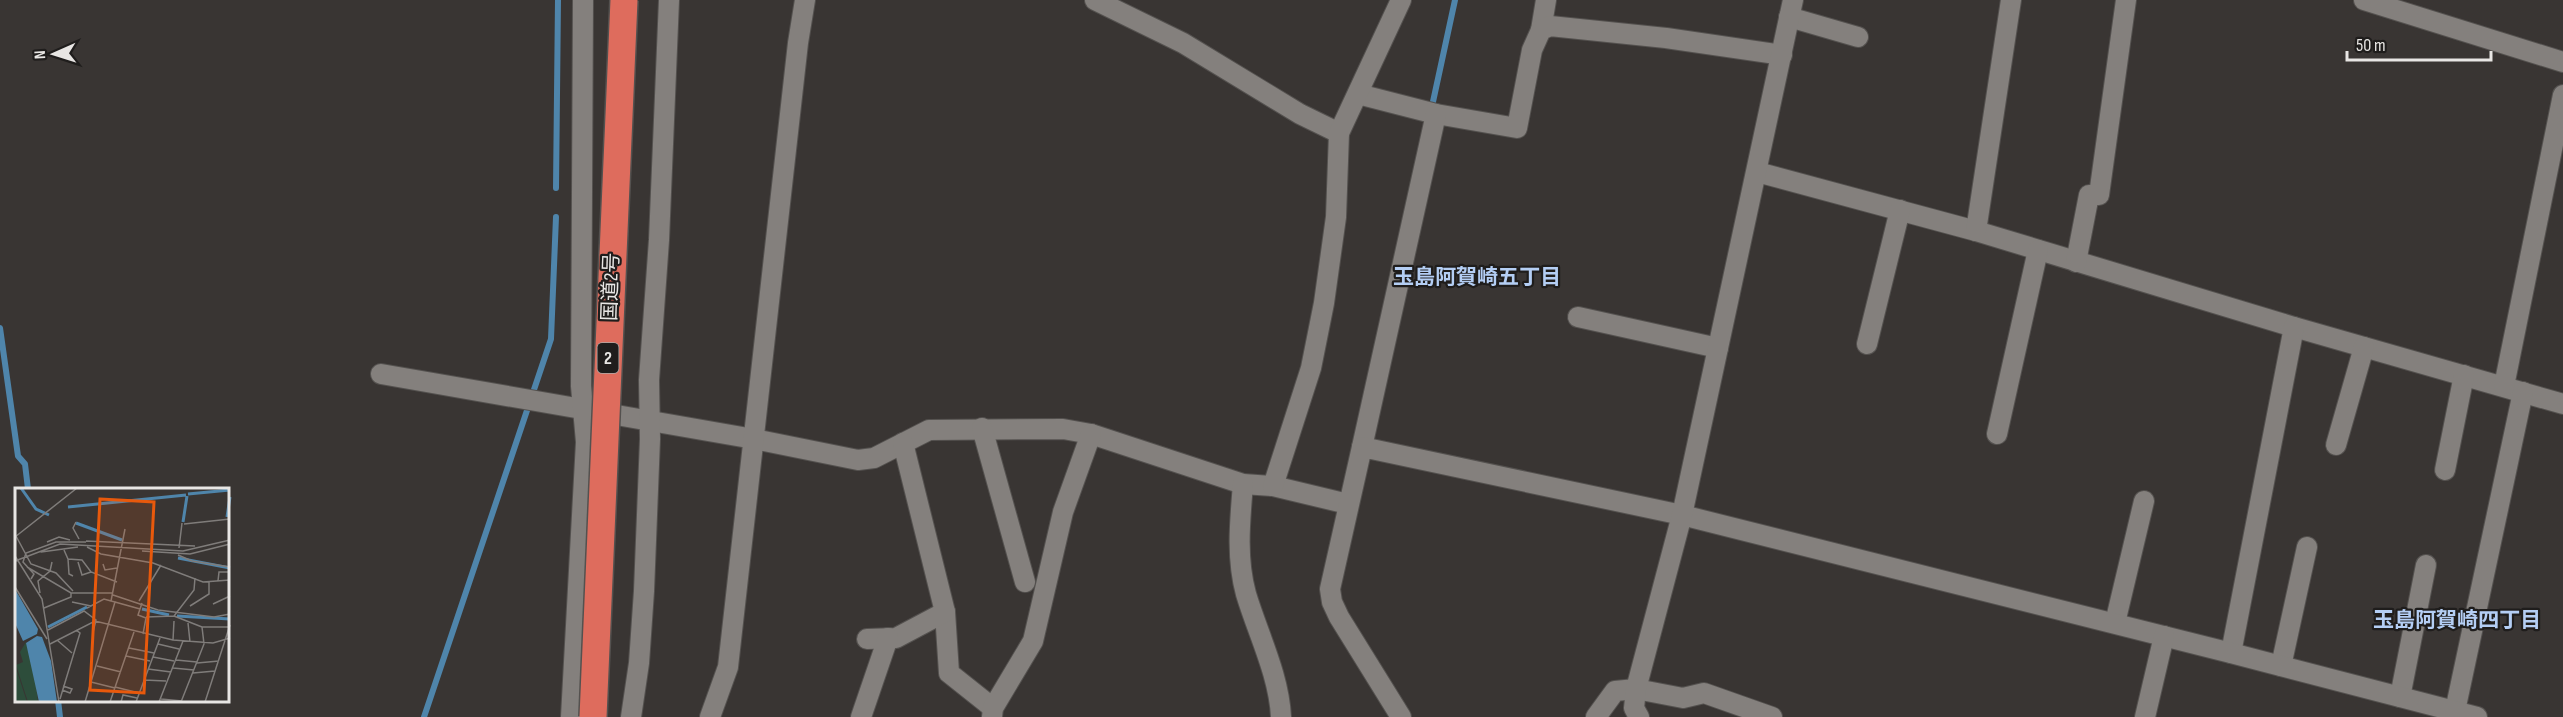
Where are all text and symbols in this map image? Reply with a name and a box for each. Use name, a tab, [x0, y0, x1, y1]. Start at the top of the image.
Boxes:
north arrow	[24, 24, 84, 84]
scale bar	[2347, 24, 2491, 62]
text: 50 m	[2356, 35, 2386, 56]
text: N	[31, 50, 50, 59]
street label: 国道2号	[598, 252, 624, 322]
district label: 玉島阿賀崎五丁目	[1393, 265, 1561, 290]
road number: 2	[598, 343, 618, 373]
inset map	[15, 488, 230, 702]
district label: 玉島阿賀崎四丁目	[2373, 608, 2541, 633]

